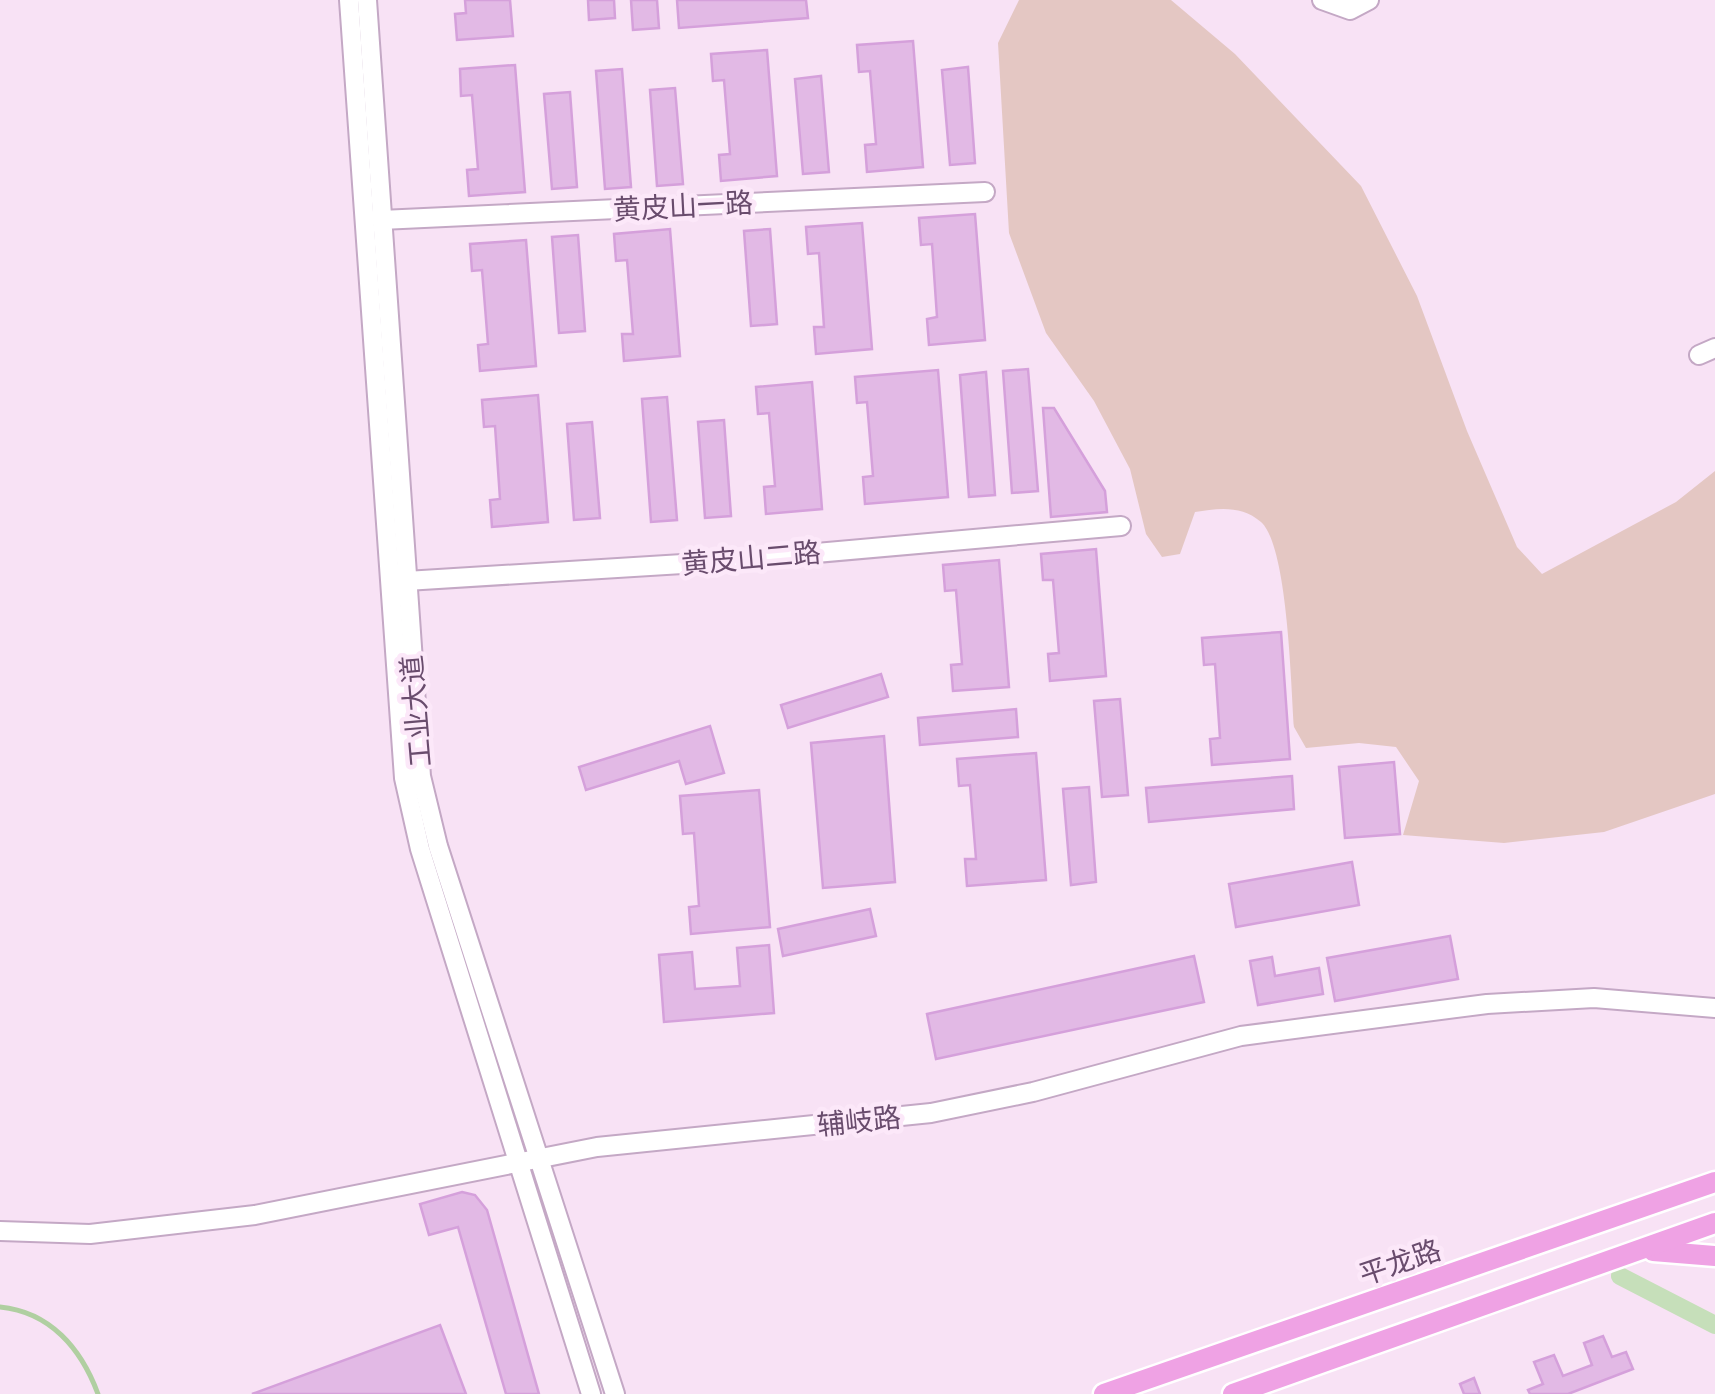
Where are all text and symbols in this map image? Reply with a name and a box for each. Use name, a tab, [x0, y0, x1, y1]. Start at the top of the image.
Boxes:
street label: 黄皮山一路	[612, 187, 754, 231]
street label: 黄皮山二路	[680, 537, 823, 585]
street label: 工业大道	[396, 653, 442, 768]
street label: 辅岐路	[816, 1102, 903, 1146]
street label: 平龙路	[1355, 1234, 1447, 1296]

